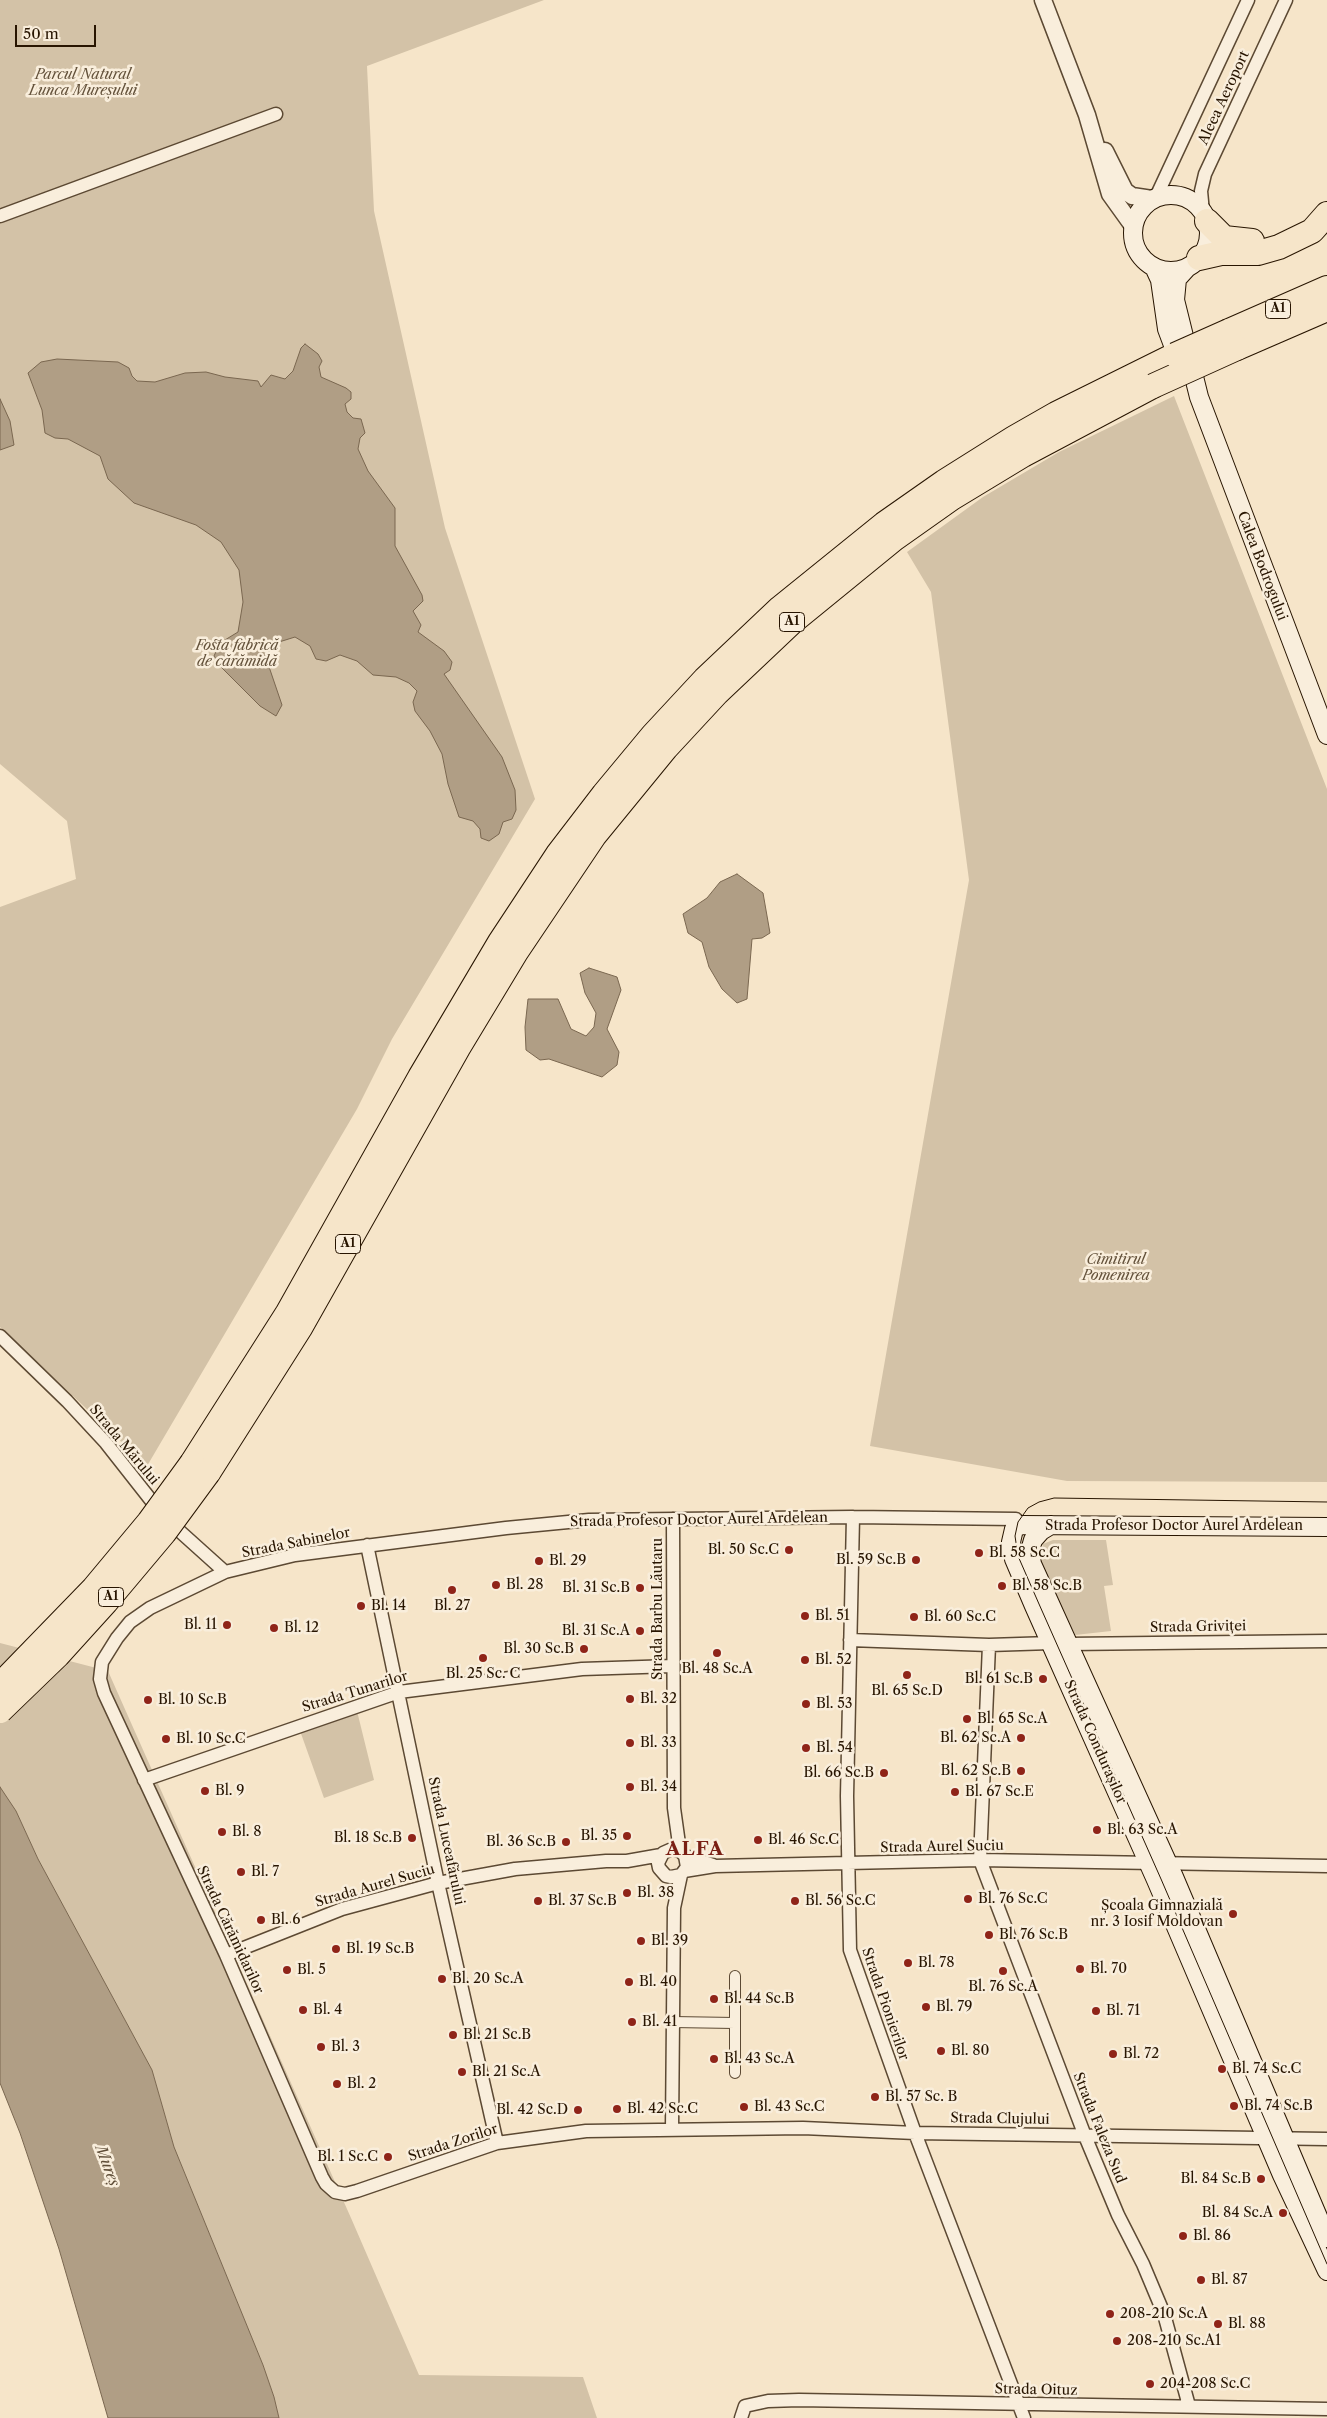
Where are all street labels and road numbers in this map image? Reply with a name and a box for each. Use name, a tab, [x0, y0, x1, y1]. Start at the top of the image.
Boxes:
street label: Aleea Aeroport	[1195, 48, 1253, 148]
road number: A1	[1266, 300, 1290, 318]
street label: Calea Bodrogului	[1233, 509, 1291, 623]
road number: A1	[780, 612, 804, 632]
road number: A1	[336, 1234, 360, 1254]
street label: Strada Mărului	[86, 1402, 162, 1488]
street label: Strada Profesor Doctor Aurel Ardelean	[570, 1509, 828, 1531]
street label: Strada Profesor Doctor Aurel Ardelean	[1045, 1518, 1303, 1534]
street label: Strada Sabinelor	[240, 1524, 352, 1562]
street label: Strada Barbu Lăutaru	[650, 1538, 666, 1680]
road number: A1	[98, 1588, 124, 1606]
street label: Strada Griviței	[1150, 1618, 1246, 1636]
street label: Strada Tunarilor	[300, 1668, 410, 1716]
street label: Strada Condurașilor	[1060, 1678, 1130, 1806]
street label: Strada Luceafărului	[424, 1775, 468, 1907]
street label: Strada Aurel Suciu	[880, 1838, 1004, 1856]
street label: Strada Aurel Suciu	[313, 1861, 437, 1911]
street label: Strada Cărămidarilor	[193, 1863, 267, 1997]
street label: Strada Pionierilor	[858, 1946, 912, 2062]
street label: Strada Faleza Sud	[1069, 2070, 1129, 2186]
street label: Strada Clujului	[950, 2110, 1050, 2128]
street label: Strada Zorilor	[406, 2121, 500, 2165]
street label: Strada Oituz	[994, 2381, 1078, 2399]

